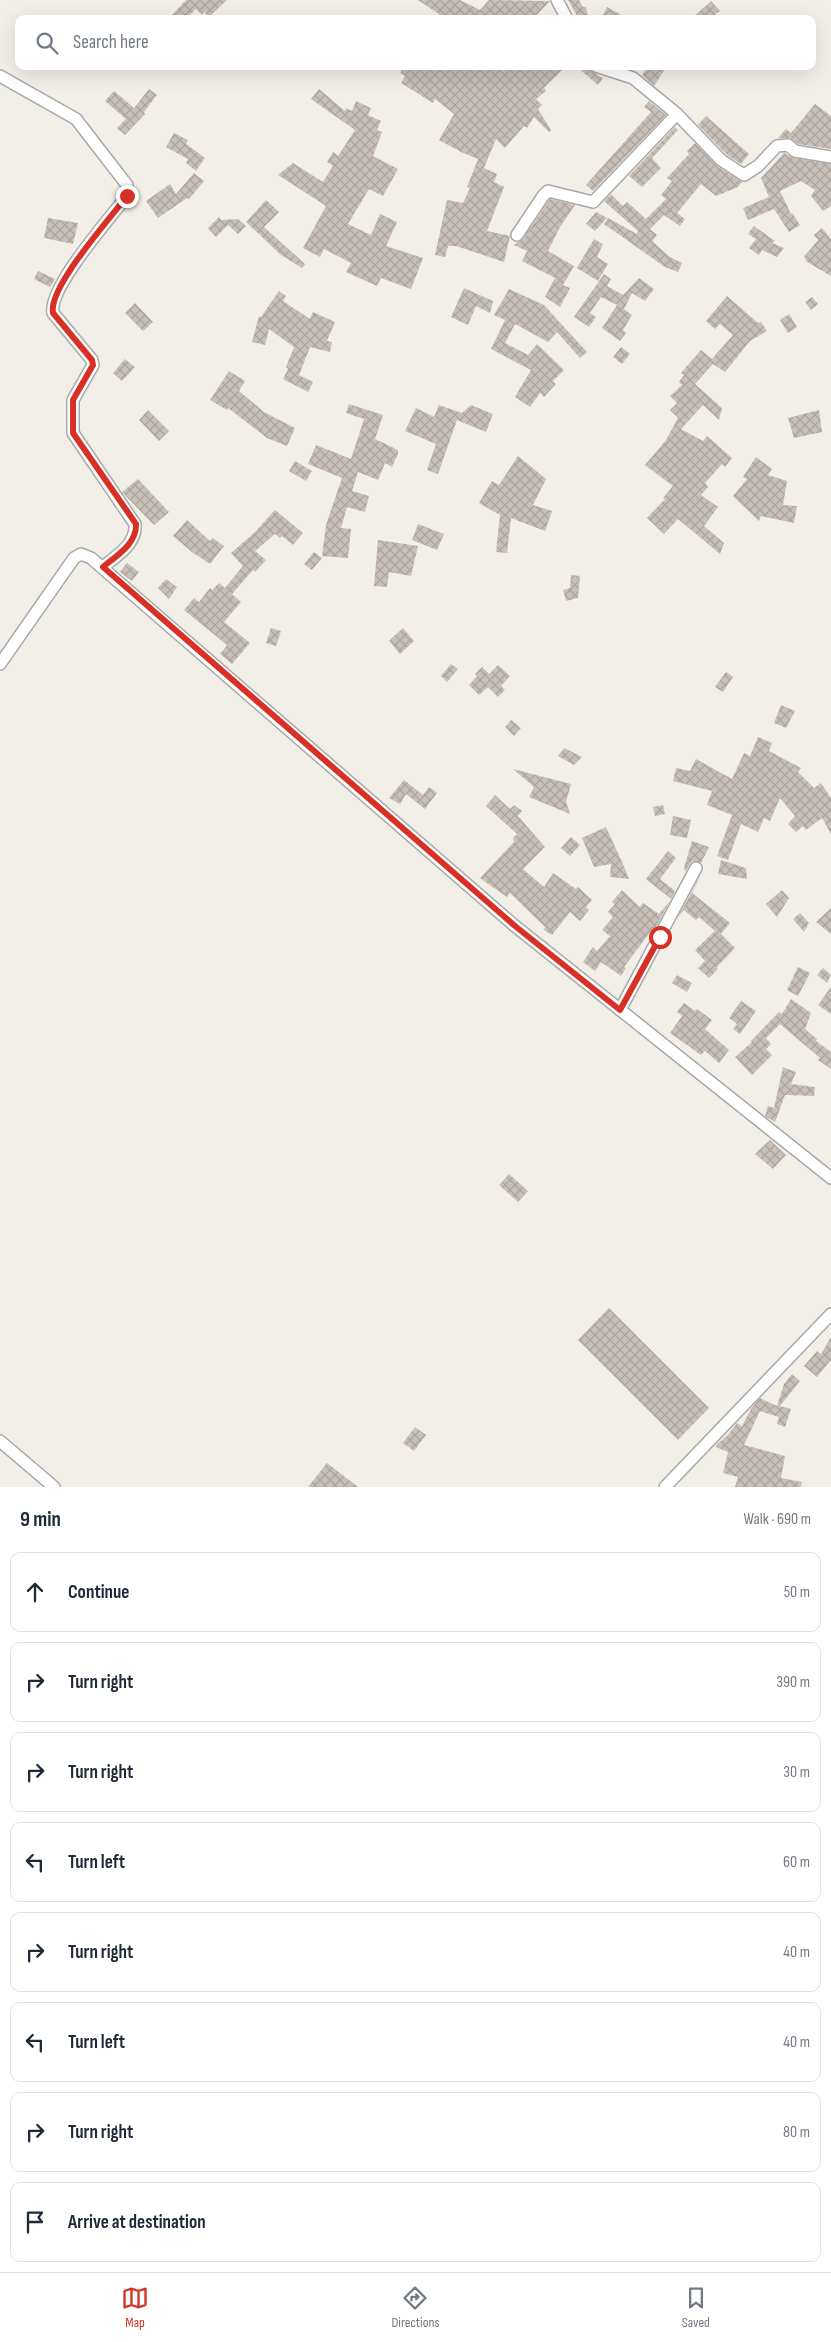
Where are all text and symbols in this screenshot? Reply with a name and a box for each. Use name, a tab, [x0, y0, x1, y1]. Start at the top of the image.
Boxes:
search box	[15, 15, 816, 70]
icon: search	[33, 29, 61, 57]
text: Search here	[73, 31, 149, 54]
route end	[116, 185, 139, 208]
route start	[649, 926, 672, 949]
text: 9 min	[20, 1507, 61, 1532]
text: Walk · 690 m	[744, 1510, 811, 1529]
icon: ahead	[21, 1578, 49, 1606]
text: Continue	[68, 1581, 129, 1604]
text: 50 m	[784, 1583, 810, 1602]
icon: right	[21, 1668, 49, 1696]
text: Turn right	[68, 1671, 133, 1694]
text: 390 m	[776, 1673, 810, 1692]
icon: right	[21, 1758, 49, 1786]
text: Turn right	[68, 1761, 133, 1784]
text: 30 m	[783, 1763, 810, 1782]
icon: left	[21, 1848, 49, 1876]
text: Turn left	[68, 1851, 125, 1874]
text: 60 m	[783, 1853, 810, 1872]
icon: right	[21, 1938, 49, 1966]
text: Turn right	[68, 1941, 133, 1964]
text: 40 m	[783, 1943, 810, 1962]
icon: left	[21, 2028, 49, 2056]
text: Turn left	[68, 2031, 125, 2054]
text: 40 m	[783, 2033, 810, 2052]
icon: right	[21, 2118, 49, 2146]
text: Turn right	[68, 2121, 133, 2144]
text: 80 m	[783, 2123, 810, 2142]
icon: arrive	[21, 2208, 49, 2236]
text: Arrive at destination	[68, 2211, 206, 2234]
tab: Map	[121, 2284, 149, 2331]
tab: Directions	[391, 2284, 440, 2331]
tab: Saved	[682, 2284, 710, 2331]

